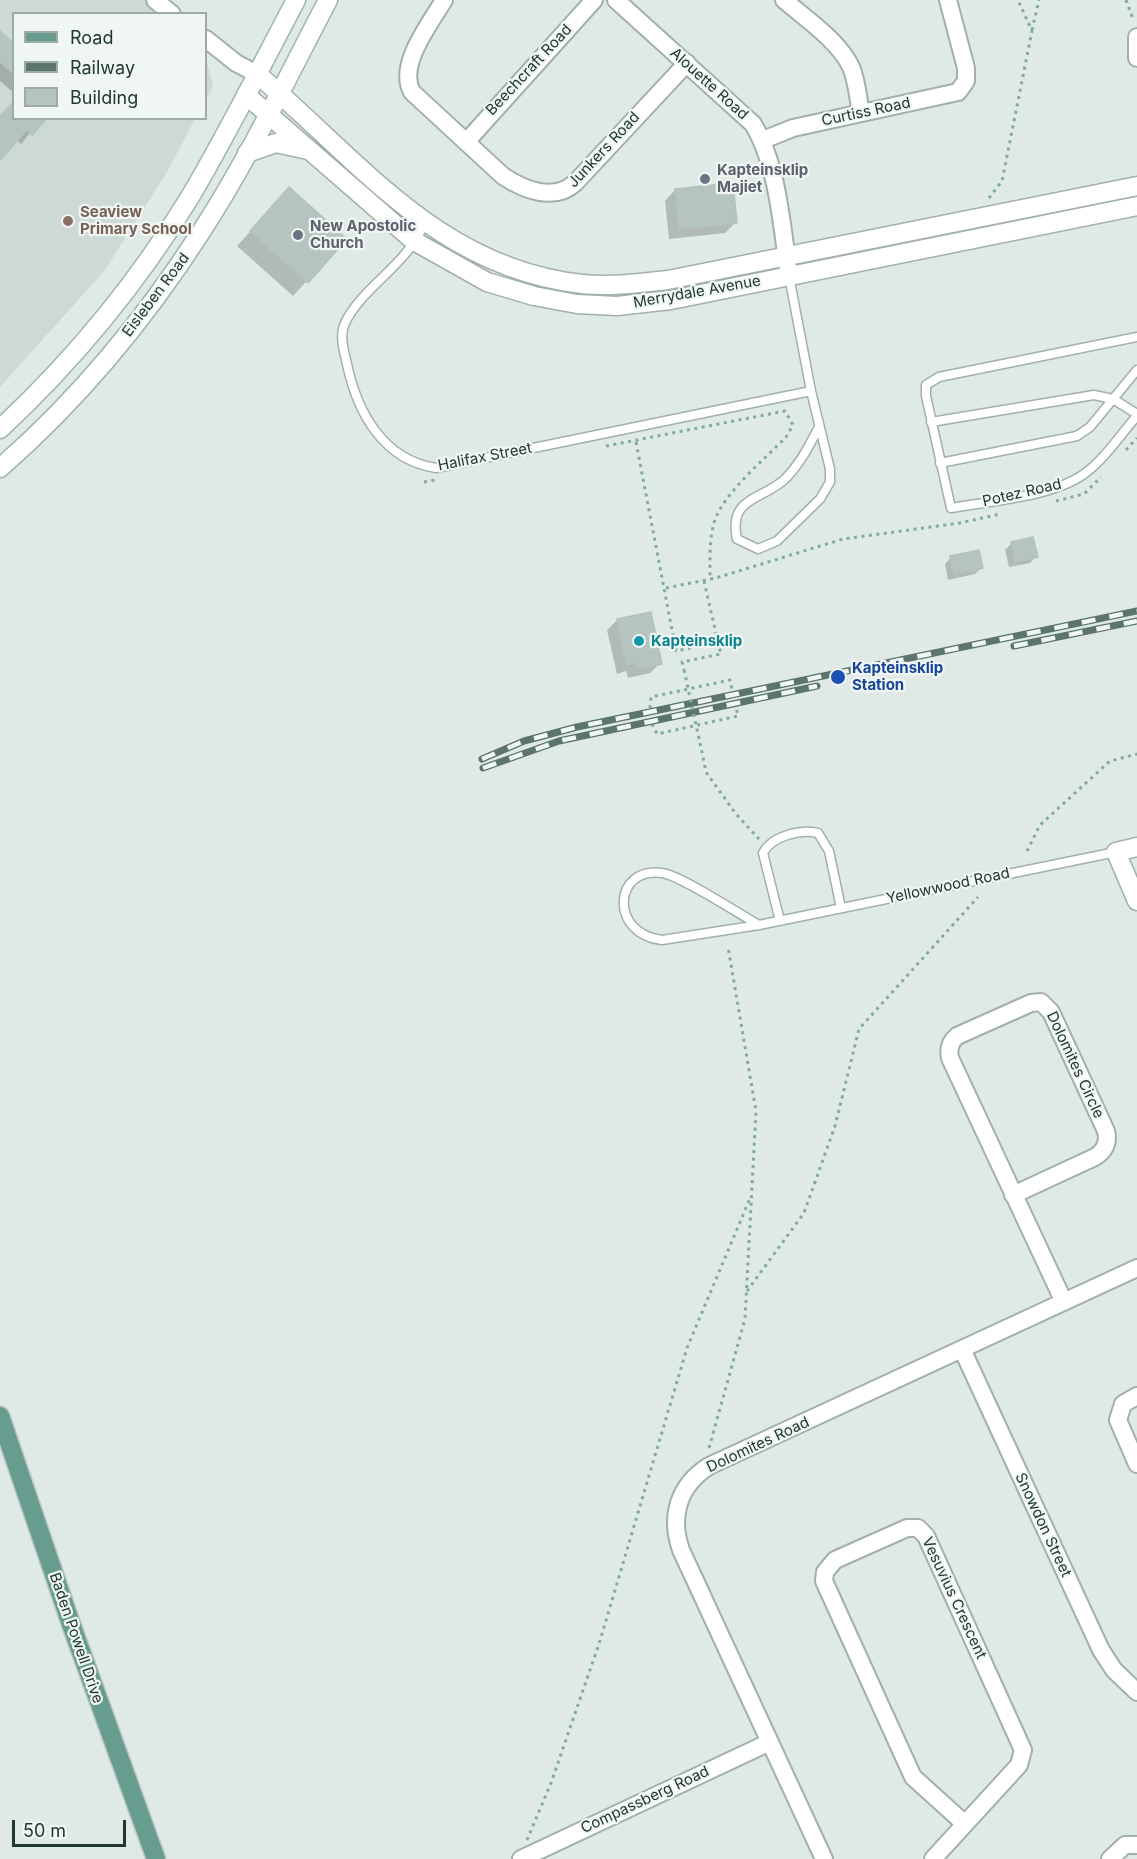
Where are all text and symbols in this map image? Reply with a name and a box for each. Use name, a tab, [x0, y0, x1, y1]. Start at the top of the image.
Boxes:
legend	[12, 12, 207, 120]
street label: Beechcraft Road	[482, 21, 576, 119]
text: Road	[70, 27, 113, 48]
street label: Alouette Road	[666, 44, 752, 124]
text: Railway	[70, 57, 135, 78]
text: Building	[70, 87, 138, 108]
street label: Curtiss Road	[820, 94, 912, 130]
street label: Junkers Road	[564, 108, 644, 192]
place label: Kapteinsklip Majiet	[717, 161, 808, 196]
marker: Kapteinsklip Majiet	[698, 172, 712, 186]
place label: Seaview Primary School	[80, 203, 192, 238]
marker: Seaview Primary School	[61, 214, 75, 228]
place label: New Apostolic Church	[310, 217, 416, 252]
marker: New Apostolic Church	[291, 228, 305, 242]
street label: Eisleben Road	[119, 250, 193, 340]
street label: Merrydale Avenue	[632, 272, 762, 312]
street label: Halifax Street	[437, 439, 533, 475]
street label: Potez Road	[981, 475, 1063, 511]
place label: Kapteinsklip	[651, 632, 742, 650]
marker: Kapteinsklip	[632, 634, 646, 648]
place label: Kapteinsklip Station	[852, 659, 943, 694]
marker: Kapteinsklip Station	[829, 668, 847, 686]
street label: Yellowwood Road	[885, 864, 1011, 908]
street label: Dolomites Circle	[1042, 1009, 1108, 1121]
street label: Dolomites Road	[704, 1413, 812, 1477]
street label: Snowdon Street	[1011, 1470, 1075, 1580]
street label: Vesuvius Crescent	[918, 1534, 990, 1662]
street label: Baden Powell Drive	[45, 1570, 107, 1706]
street label: Compassberg Road	[578, 1762, 712, 1838]
scale bar	[15, 1808, 129, 1846]
text: 50 m	[23, 1820, 66, 1841]

